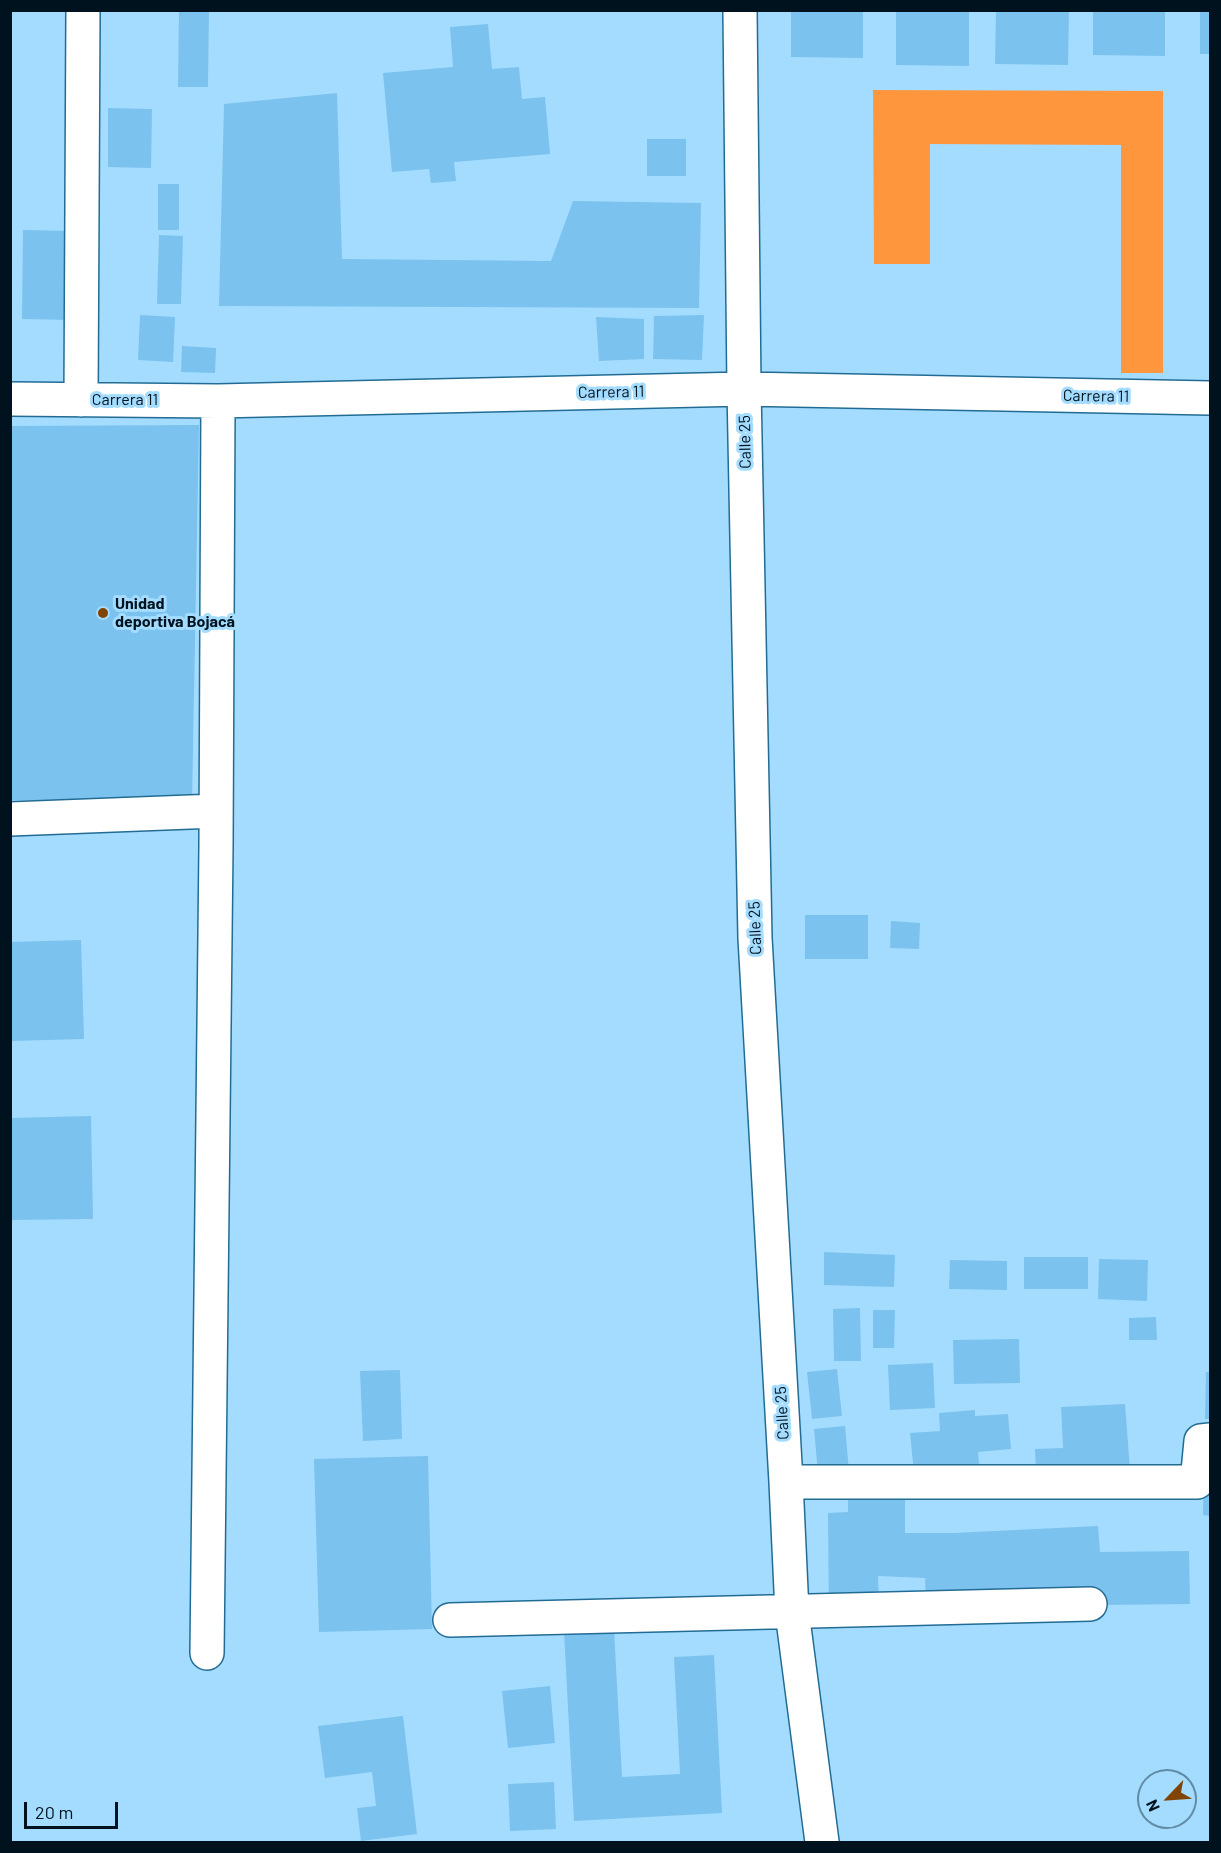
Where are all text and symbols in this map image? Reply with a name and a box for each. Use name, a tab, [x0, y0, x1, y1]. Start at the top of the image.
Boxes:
street label: Carrera 11	[578, 382, 644, 402]
street label: Carrera 11	[1063, 386, 1129, 406]
street label: Carrera 11	[92, 390, 158, 410]
street label: Calle 25	[735, 415, 755, 469]
place label: Unidad deportiva Bojacá	[115, 594, 235, 632]
marker: Unidad deportiva Bojacá	[96, 606, 110, 620]
street label: Calle 25	[744, 901, 766, 955]
street label: Calle 25	[771, 1386, 793, 1440]
north arrow	[1137, 1769, 1197, 1829]
scale bar	[27, 1790, 122, 1828]
text: N	[1141, 1797, 1163, 1815]
text: 20 m	[35, 1801, 73, 1823]

